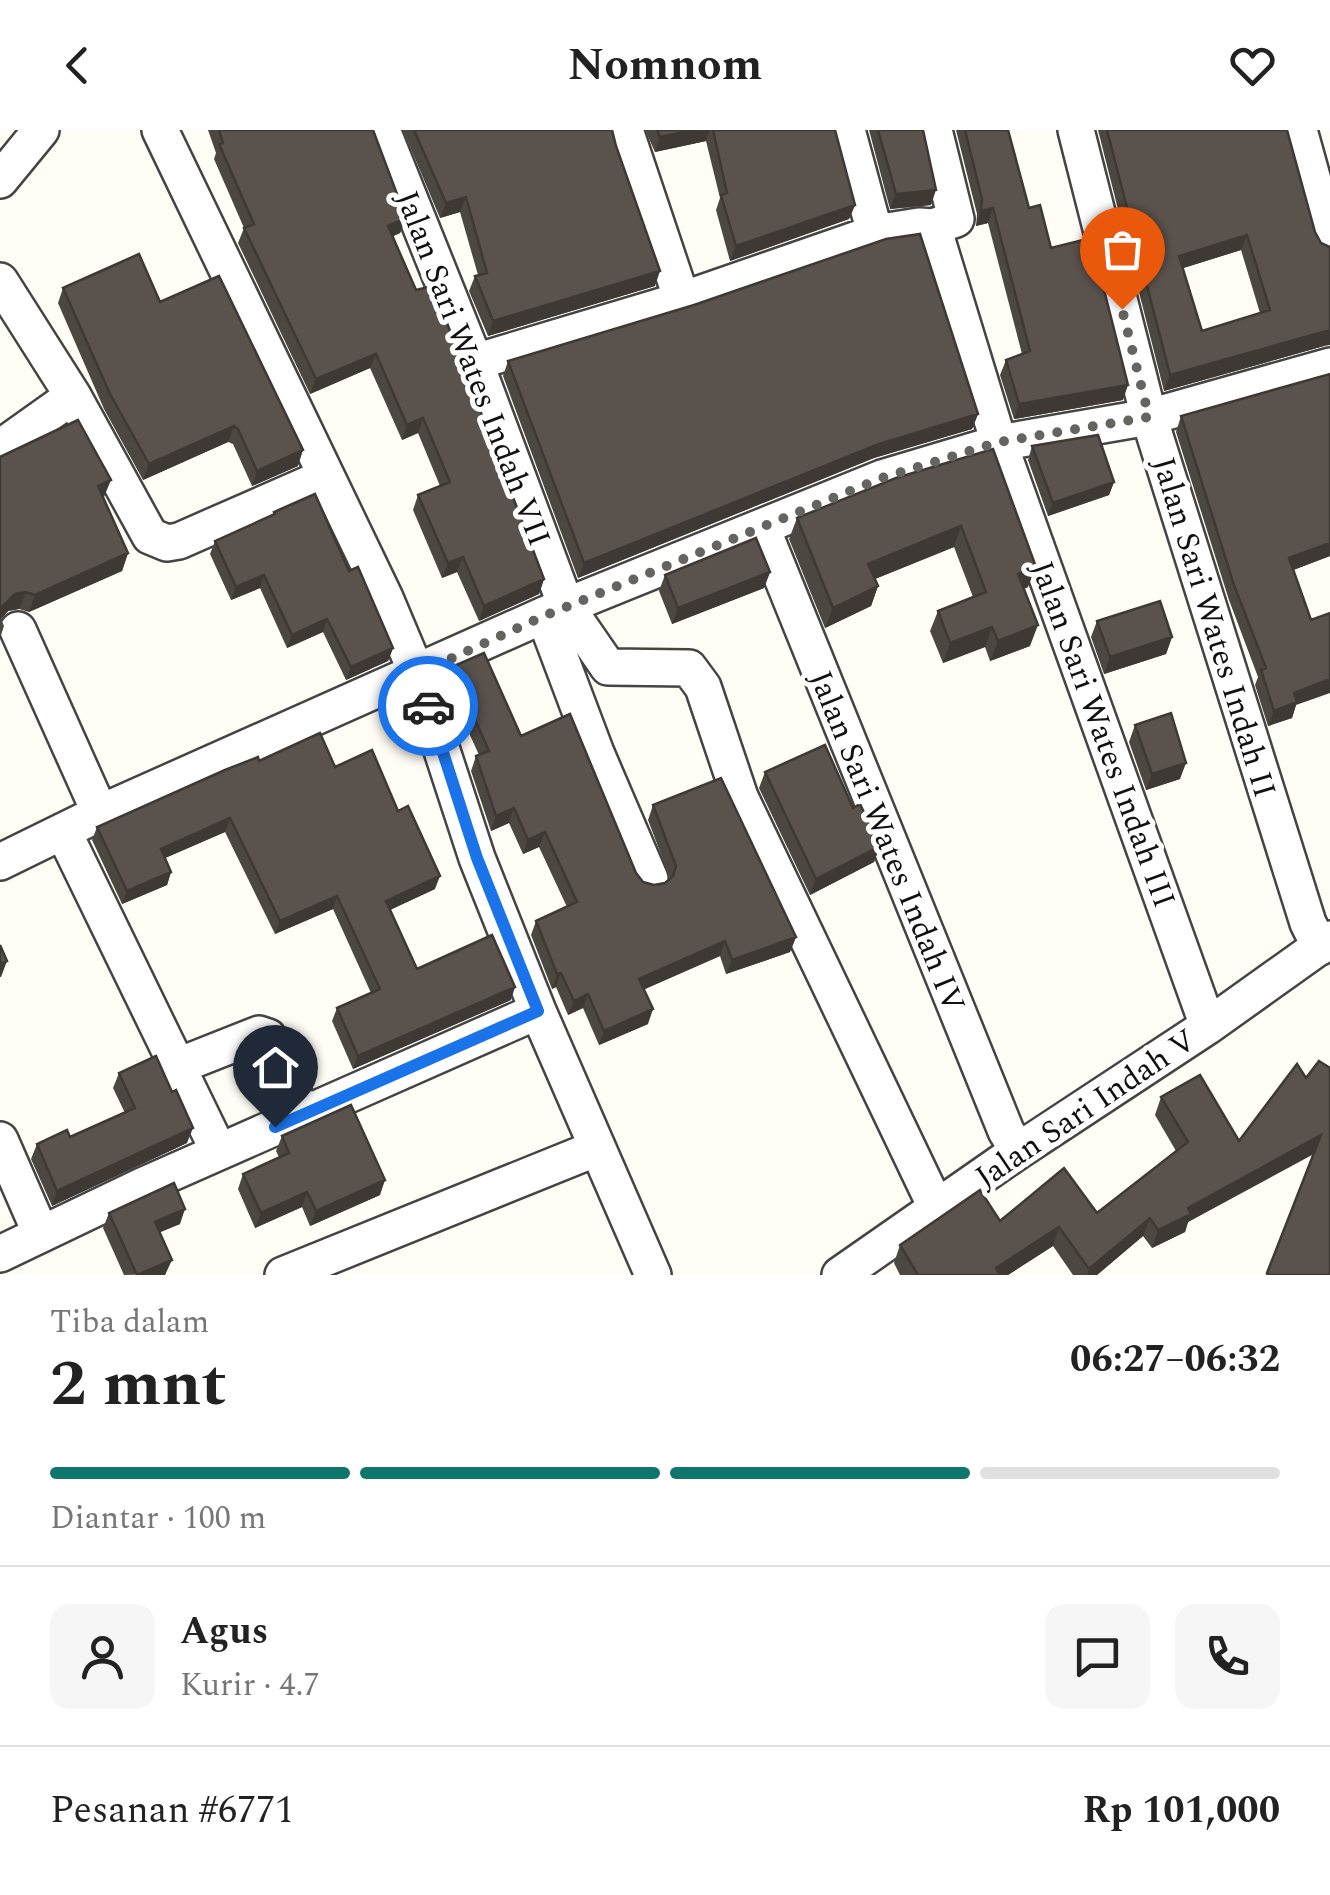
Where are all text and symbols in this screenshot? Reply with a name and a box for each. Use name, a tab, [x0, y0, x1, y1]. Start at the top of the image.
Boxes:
text: Nomnom	[568, 31, 762, 100]
icon: back	[50, 38, 105, 93]
icon: heart	[1225, 38, 1280, 93]
street label: Jalan Sari Wates Indah VII	[382, 184, 563, 554]
pin	[1080, 207, 1165, 310]
icon: bag	[1095, 222, 1150, 277]
street label: Jalan Sari Wates Indah II	[1138, 451, 1289, 804]
street label: Jalan Sari Wates Indah III	[1017, 554, 1188, 915]
courier	[378, 656, 478, 756]
street label: Jalan Sari Wates Indah IV	[796, 663, 978, 1020]
icon: car	[401, 679, 456, 734]
street label: Jalan Sari Indah V	[965, 1017, 1206, 1202]
pin	[233, 1025, 318, 1128]
icon: home	[248, 1040, 303, 1095]
text: Tiba dalam	[50, 1298, 209, 1347]
text: 06:27–06:32	[1070, 1331, 1280, 1389]
text: 2 mnt	[50, 1335, 227, 1434]
text: Diantar · 100 m	[50, 1494, 266, 1543]
text: Agus	[180, 1603, 268, 1661]
button: person	[50, 1604, 155, 1709]
button: chat	[1045, 1604, 1150, 1709]
button: phone	[1175, 1604, 1280, 1709]
text: Kurir · 4.7	[180, 1661, 319, 1710]
text: Pesanan #6771	[50, 1782, 294, 1840]
text: Rp 101,000	[1082, 1782, 1280, 1840]

